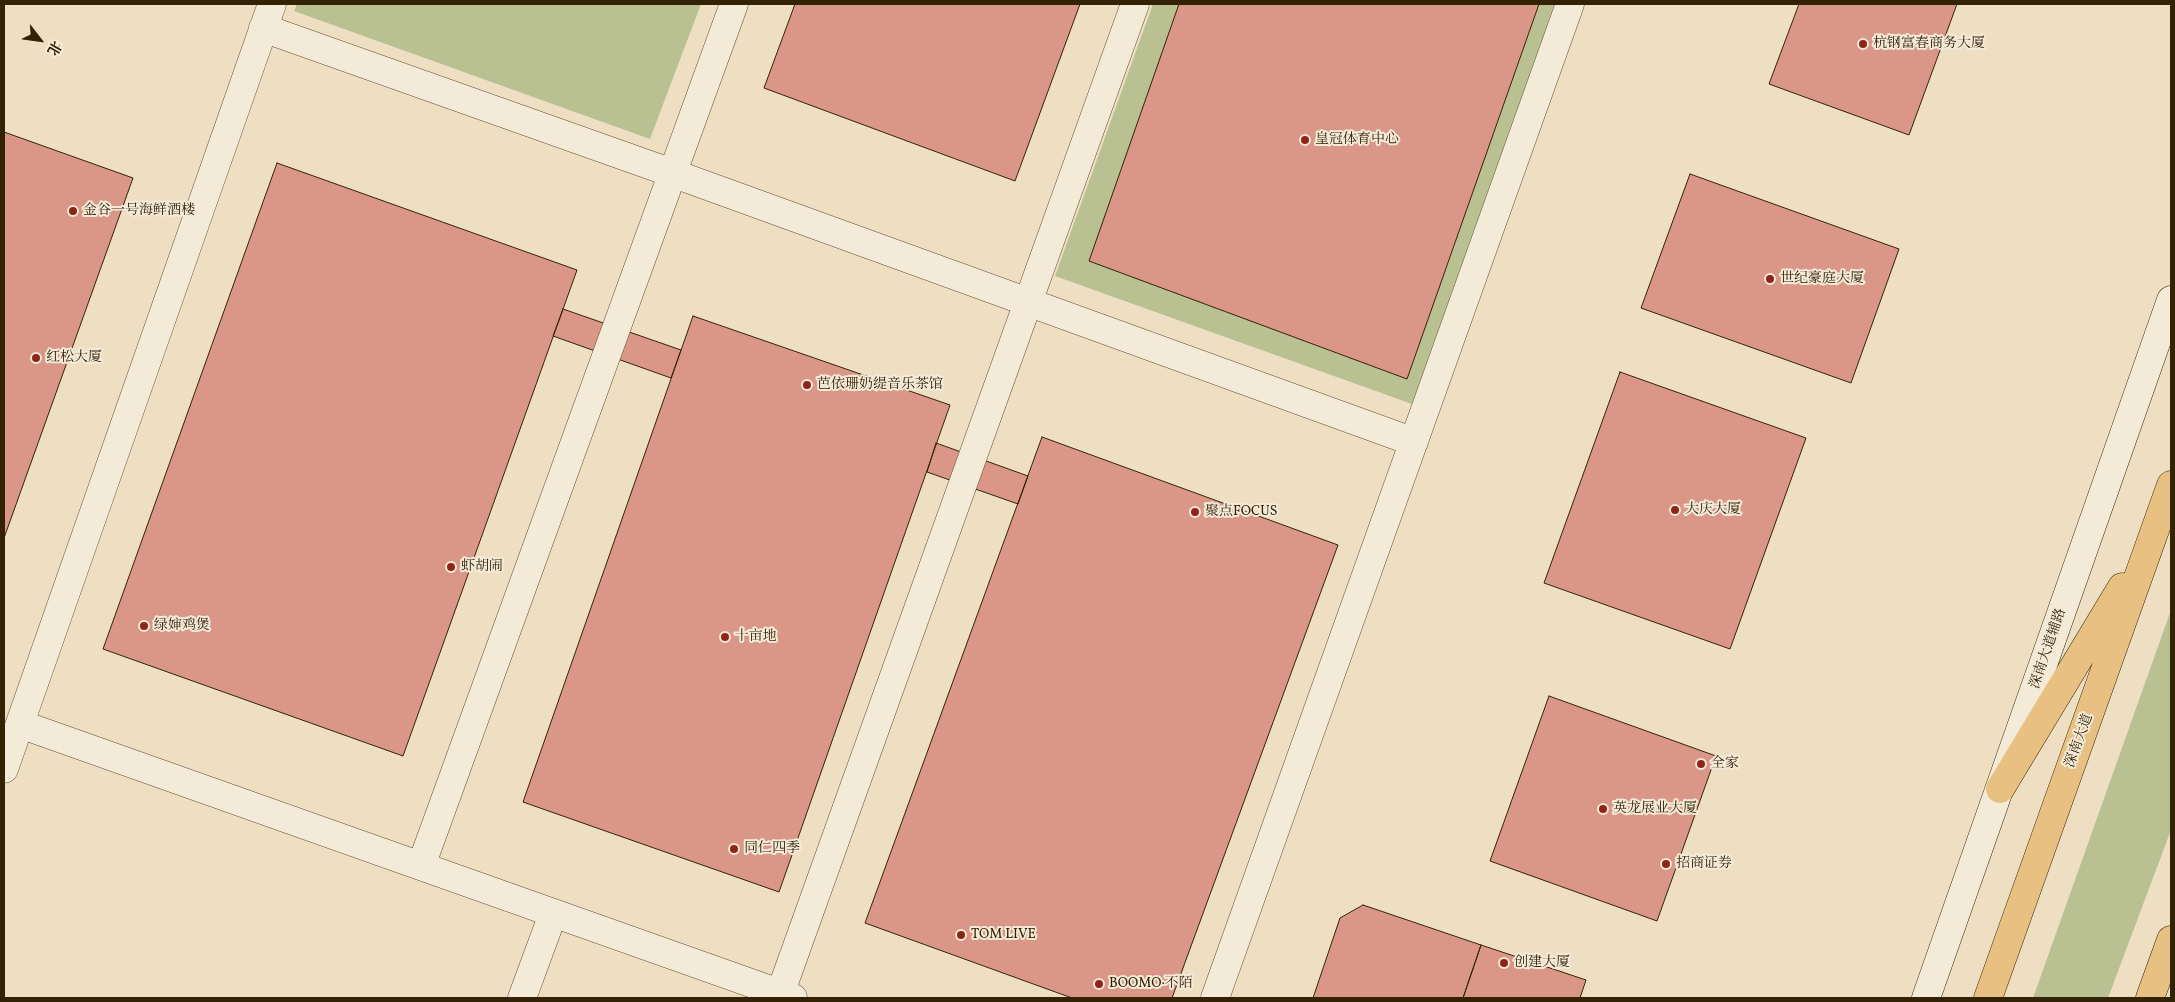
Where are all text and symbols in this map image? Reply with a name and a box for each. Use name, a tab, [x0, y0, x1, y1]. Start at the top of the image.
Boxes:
north arrow	[15, 15, 65, 65]
place label: 杭钢富春商务大厦	[1873, 36, 1985, 52]
text: 北	[42, 37, 65, 59]
marker: 杭钢富春商务大厦	[1857, 38, 1869, 50]
place label: 皇冠体育中心	[1315, 132, 1399, 148]
marker: 皇冠体育中心	[1299, 134, 1311, 146]
place label: 金谷一号海鲜酒楼	[83, 203, 195, 219]
marker: 金谷一号海鲜酒楼	[67, 205, 79, 217]
place label: 世纪豪庭大厦	[1780, 271, 1864, 287]
marker: 世纪豪庭大厦	[1764, 273, 1776, 285]
place label: 红松大厦	[46, 350, 102, 366]
marker: 红松大厦	[30, 352, 42, 364]
place label: 芭依珊奶缇音乐茶馆	[817, 377, 943, 393]
marker: 芭依珊奶缇音乐茶馆	[801, 379, 813, 391]
place label: 大庆大厦	[1685, 502, 1741, 518]
place label: 聚点FOCUS	[1205, 504, 1277, 520]
marker: 大庆大厦	[1669, 504, 1681, 516]
marker: 聚点FOCUS	[1189, 506, 1201, 518]
place label: 虾胡闹	[461, 559, 503, 575]
marker: 虾胡闹	[445, 561, 457, 573]
street label: 深南大道辅路	[2027, 607, 2071, 691]
place label: 绿婶鸡煲	[154, 618, 210, 634]
marker: 绿婶鸡煲	[138, 620, 150, 632]
place label: 十亩地	[735, 629, 777, 645]
marker: 十亩地	[719, 631, 731, 643]
street label: 深南大道	[2063, 712, 2097, 770]
place label: 全家	[1711, 756, 1739, 772]
marker: 全家	[1695, 758, 1707, 770]
place label: 英龙展业大厦	[1613, 801, 1697, 817]
marker: 英龙展业大厦	[1597, 803, 1609, 815]
place label: 同仁四季	[744, 841, 800, 857]
marker: 同仁四季	[728, 843, 740, 855]
place label: 招商证券	[1676, 856, 1732, 872]
marker: 招商证券	[1660, 858, 1672, 870]
place label: TOM LIVE	[971, 927, 1036, 943]
marker: TOM LIVE	[955, 929, 967, 941]
place label: 创建大厦	[1514, 955, 1570, 971]
marker: 创建大厦	[1498, 957, 1510, 969]
place label: BOOMO·不陌	[1109, 976, 1193, 992]
marker: BOOMO·不陌	[1093, 978, 1105, 990]

